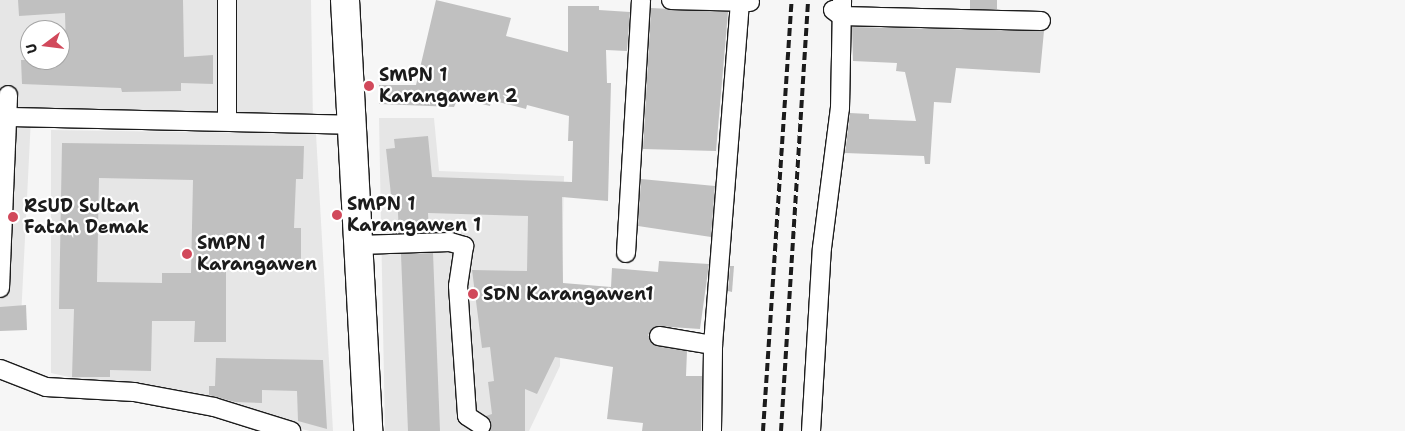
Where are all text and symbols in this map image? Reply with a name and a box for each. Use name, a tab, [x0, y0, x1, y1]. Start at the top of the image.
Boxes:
north arrow	[20, 20, 70, 70]
text: U	[22, 42, 41, 56]
place label: SMPN 1 Karangawen 2	[379, 65, 518, 108]
marker: SMPN 1 Karangawen 2	[363, 80, 375, 92]
place label: SMPN 1 Karangawen 1	[347, 194, 481, 236]
place label: RSUD Sultan Fatah Demak	[24, 196, 149, 238]
marker: SMPN 1 Karangawen 1	[331, 209, 343, 221]
marker: RSUD Sultan Fatah Demak	[6, 210, 20, 224]
place label: SMPN 1 Karangawen	[197, 233, 317, 276]
marker: SMPN 1 Karangawen	[181, 248, 193, 260]
place label: SDN Karangawen1	[483, 283, 653, 305]
marker: SDN Karangawen1	[467, 288, 479, 300]

